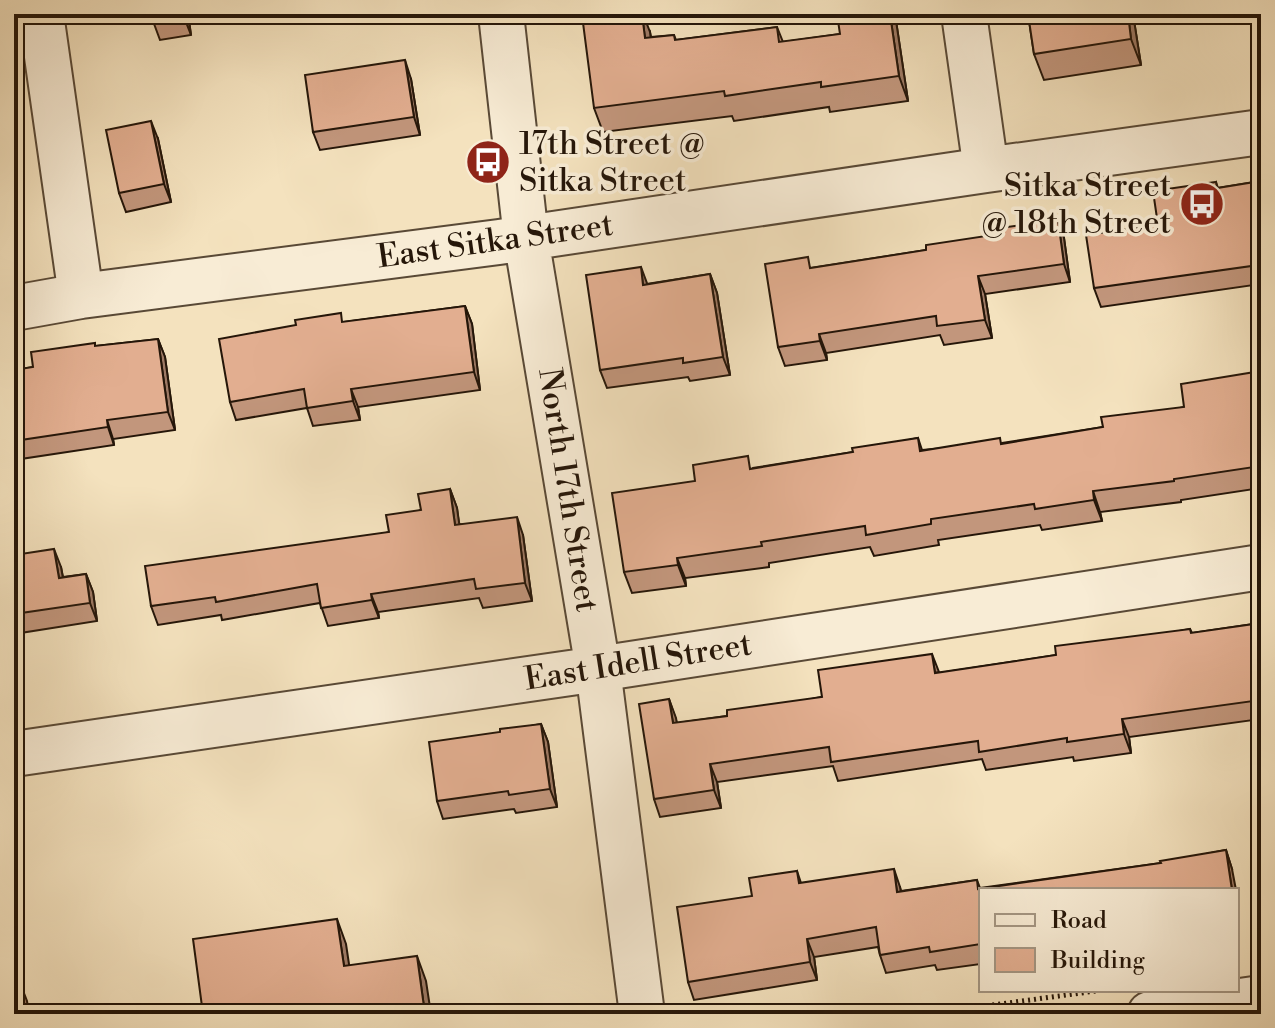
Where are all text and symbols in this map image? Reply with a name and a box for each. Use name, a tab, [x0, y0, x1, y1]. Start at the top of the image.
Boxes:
place label: 17th Street @ Sitka Street	[519, 124, 705, 201]
bus stop icon: 17th Street @ Sitka Street	[464, 138, 512, 186]
place label: Sitka Street @ 18th Street	[981, 166, 1171, 243]
bus stop icon: Sitka Street @ 18th Street	[1178, 180, 1226, 228]
street label: East Sitka Street	[374, 205, 616, 277]
street label: North 17th Street	[529, 365, 607, 615]
street label: East Idell Street	[522, 624, 754, 700]
legend	[979, 888, 1239, 992]
text: Road	[1051, 906, 1107, 936]
text: Building	[1050, 946, 1145, 976]

